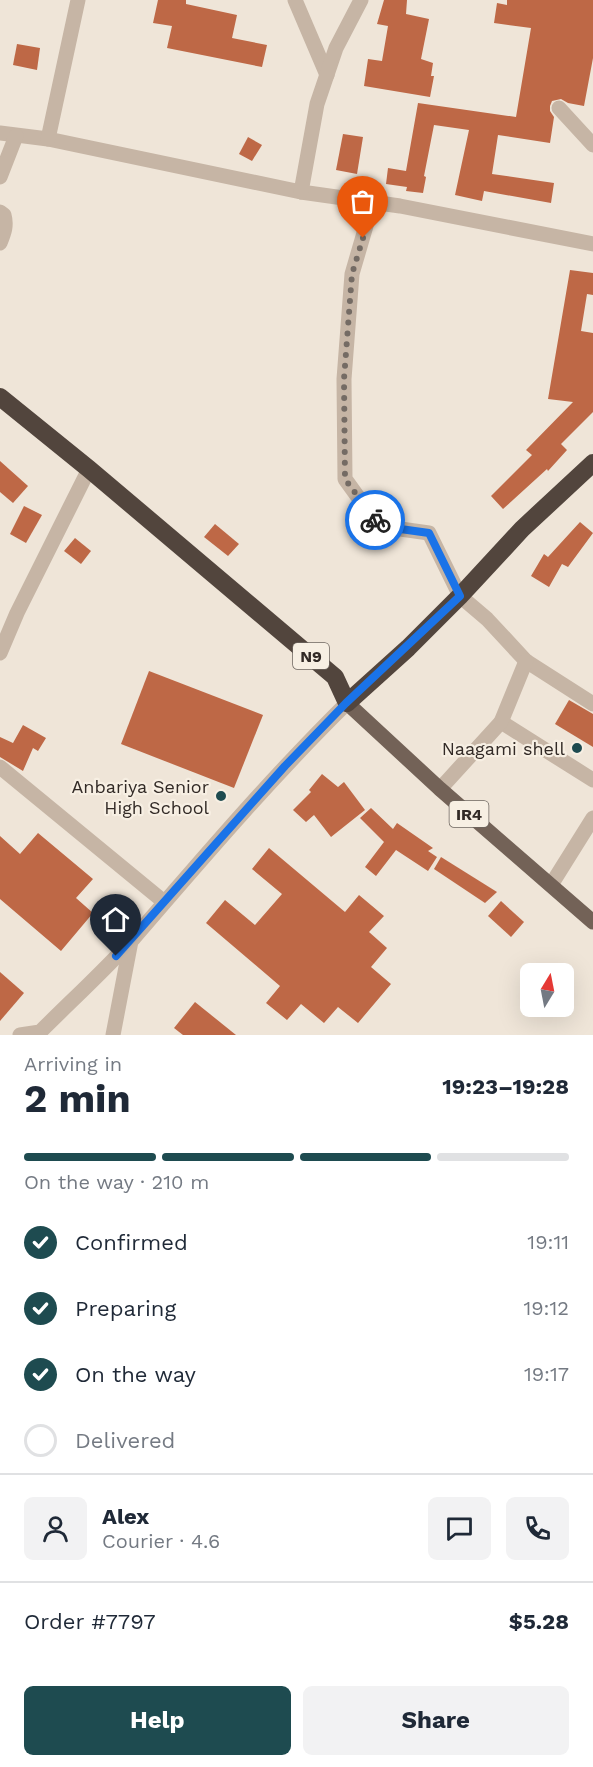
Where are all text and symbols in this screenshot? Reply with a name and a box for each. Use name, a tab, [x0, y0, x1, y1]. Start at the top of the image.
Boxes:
pin	[337, 176, 388, 238]
icon: bag	[346, 185, 379, 218]
courier	[345, 490, 405, 550]
icon: bike	[359, 504, 392, 537]
road number: N9	[293, 643, 329, 669]
place label: Naagami shell	[442, 738, 565, 759]
marker: Naagami shell	[570, 741, 584, 755]
place label: Anbariya Senior High School	[71, 776, 209, 818]
marker: Anbariya Senior High School	[214, 789, 228, 803]
road number: IR4	[450, 801, 488, 827]
pin	[90, 894, 141, 956]
icon: home	[99, 903, 132, 936]
north arrow	[520, 963, 574, 1017]
map controls	[520, 963, 574, 1017]
text: Arriving in	[24, 1052, 122, 1076]
text: 19:23–19:28	[442, 1074, 569, 1099]
text: 2 min	[24, 1076, 131, 1121]
text: On the way · 210 m	[24, 1170, 209, 1194]
icon: check	[24, 1226, 57, 1259]
text: Confirmed	[75, 1230, 188, 1255]
text: 19:11	[527, 1230, 569, 1254]
icon: check	[24, 1292, 57, 1325]
text: Preparing	[75, 1296, 176, 1321]
text: 19:12	[523, 1296, 569, 1320]
icon: check	[24, 1358, 57, 1391]
text: On the way	[75, 1362, 196, 1387]
text: 19:17	[524, 1362, 569, 1386]
text: Delivered	[75, 1428, 175, 1453]
button: person	[24, 1497, 87, 1560]
button: chat	[428, 1497, 491, 1560]
button: phone	[506, 1497, 569, 1560]
text: Alex	[102, 1504, 149, 1529]
text: Courier · 4.6	[102, 1529, 220, 1553]
text: Order #7797	[24, 1609, 156, 1634]
text: $5.28	[509, 1609, 569, 1634]
button: Help	[24, 1686, 291, 1755]
button: Share	[303, 1686, 569, 1755]

